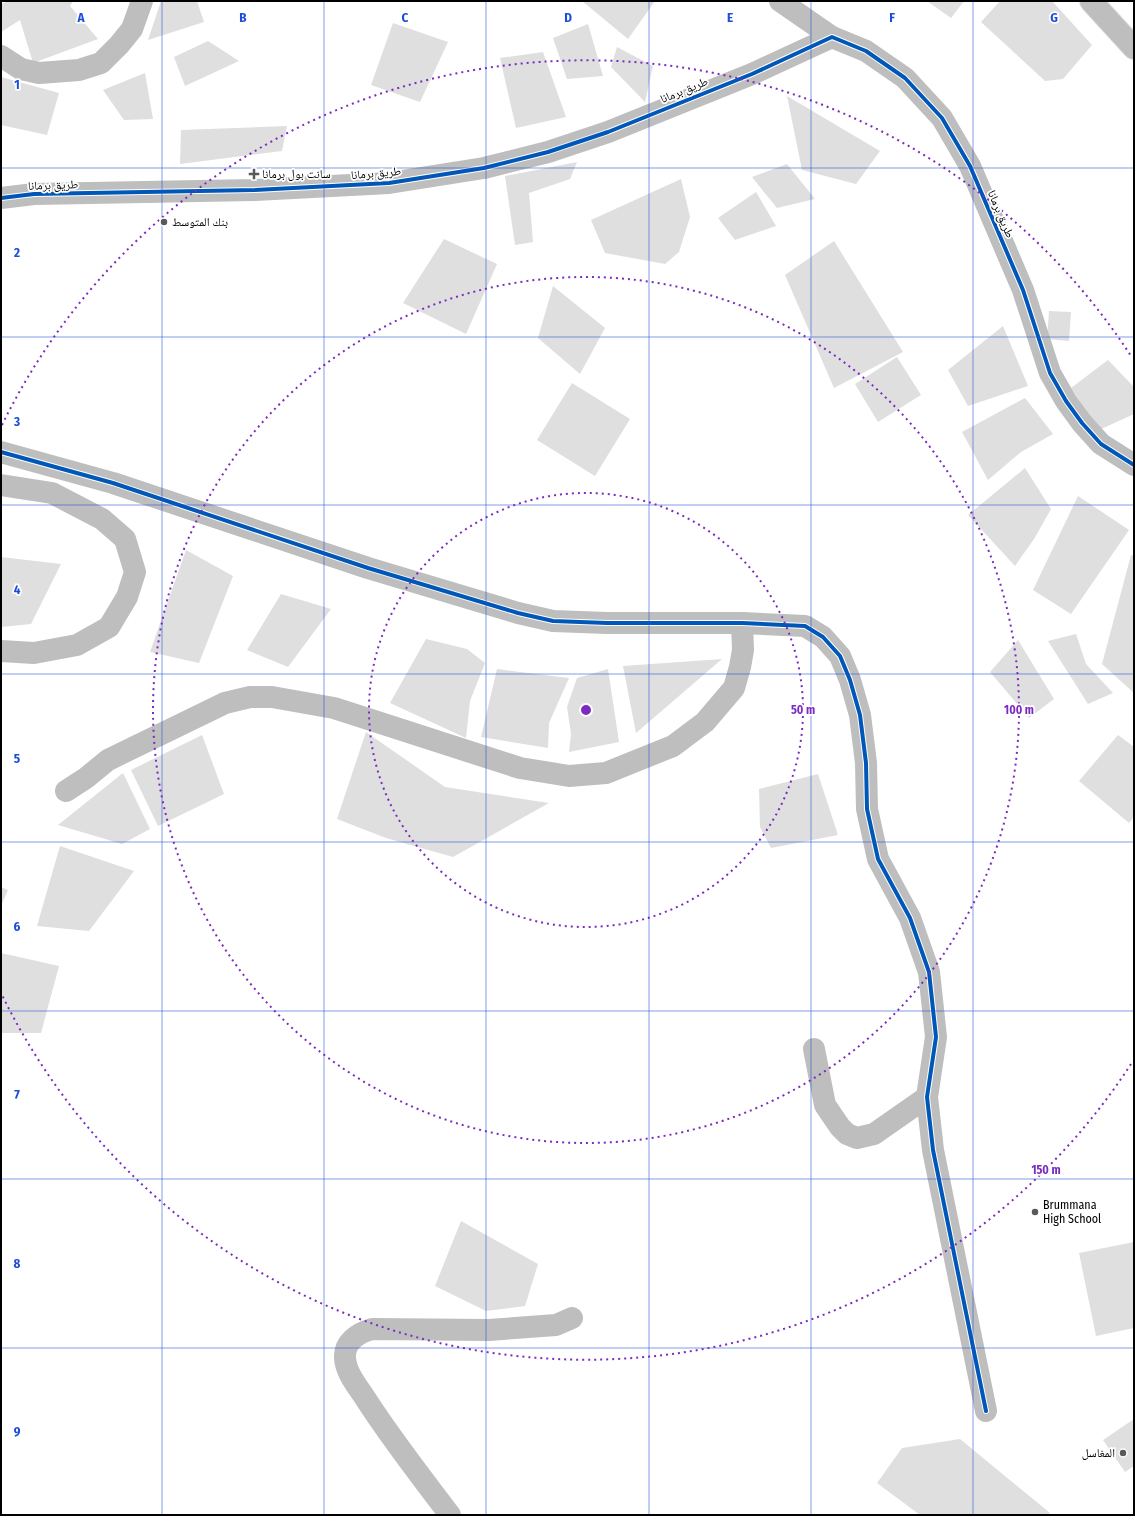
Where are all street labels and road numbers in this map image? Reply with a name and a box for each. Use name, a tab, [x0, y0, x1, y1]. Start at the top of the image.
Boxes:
street label: طريق برمانا	[658, 74, 710, 106]
street label: طريق برمانا	[350, 164, 402, 183]
street label: طريق برمانا	[28, 177, 79, 193]
street label: طريق برمانا	[984, 188, 1017, 240]

